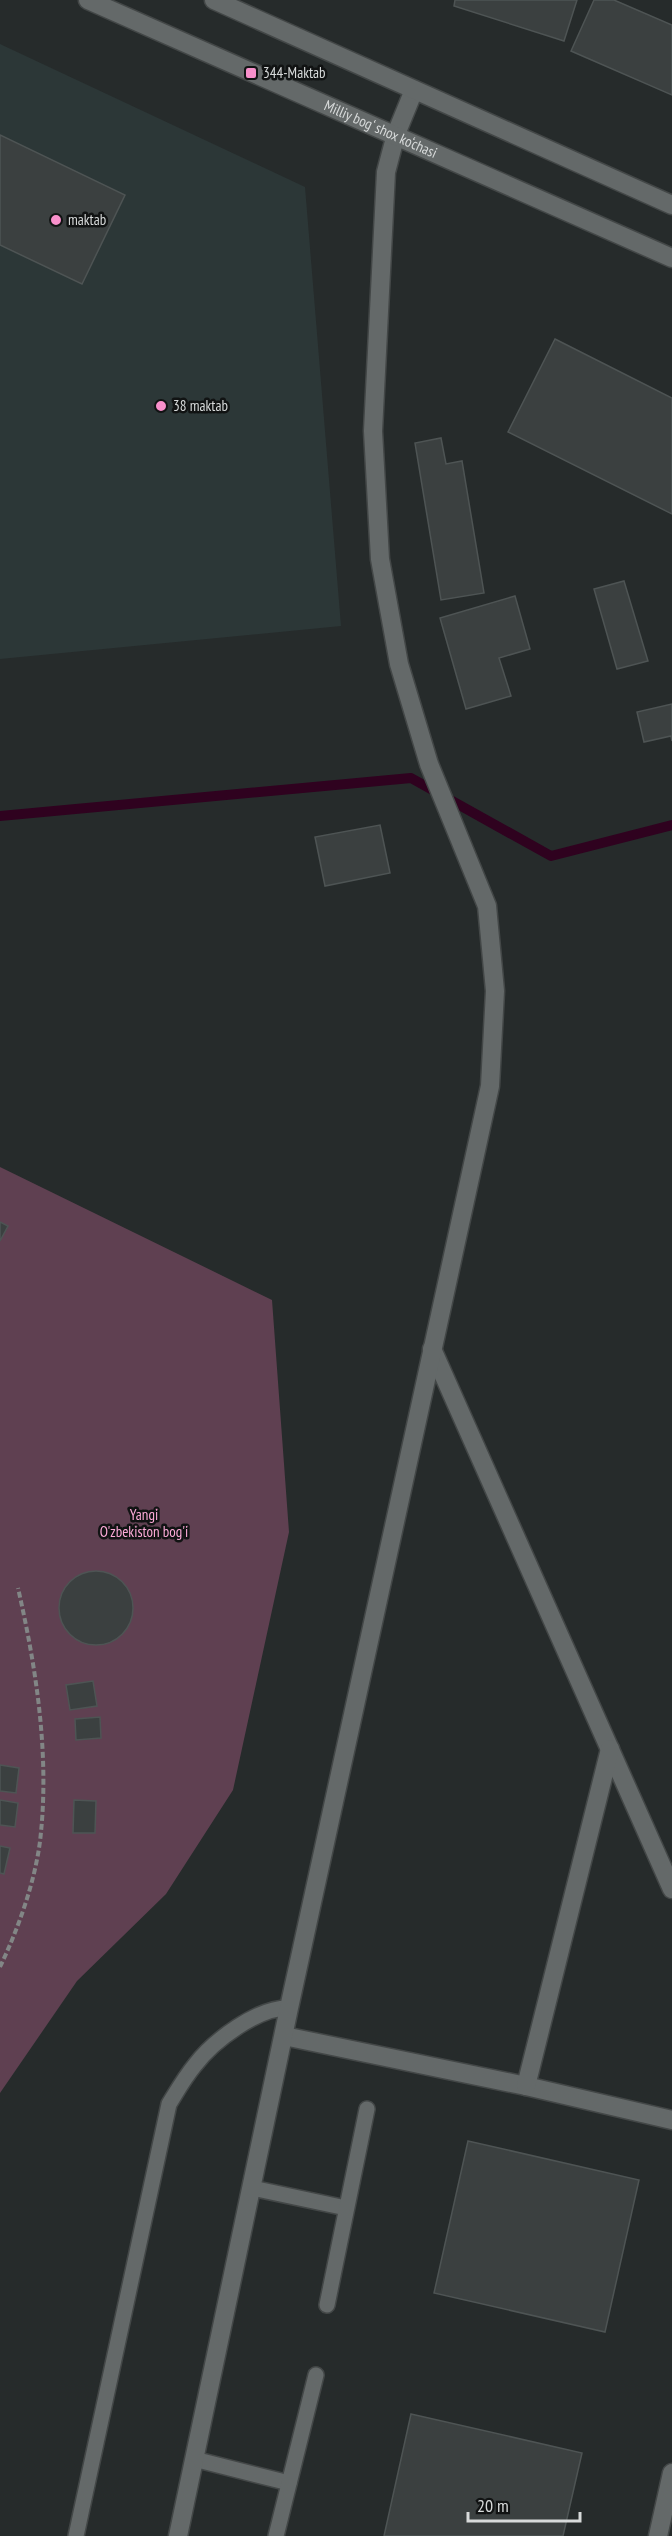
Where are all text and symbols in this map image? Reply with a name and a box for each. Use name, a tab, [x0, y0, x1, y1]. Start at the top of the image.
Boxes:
place label: 344-Maktab	[263, 63, 326, 82]
marker: 344-Maktab	[244, 66, 258, 80]
street label: Milliy bog‘ shox ko‘chasi	[322, 96, 440, 162]
place label: maktab	[68, 210, 106, 229]
marker: maktab	[49, 213, 63, 227]
place label: 38 maktab	[173, 396, 228, 415]
marker: 38 maktab	[154, 399, 168, 413]
park label: Yangi O'zbekiston bog'i	[100, 1505, 188, 1541]
scale bar	[468, 2485, 580, 2523]
text: 20 m	[477, 2494, 509, 2517]

